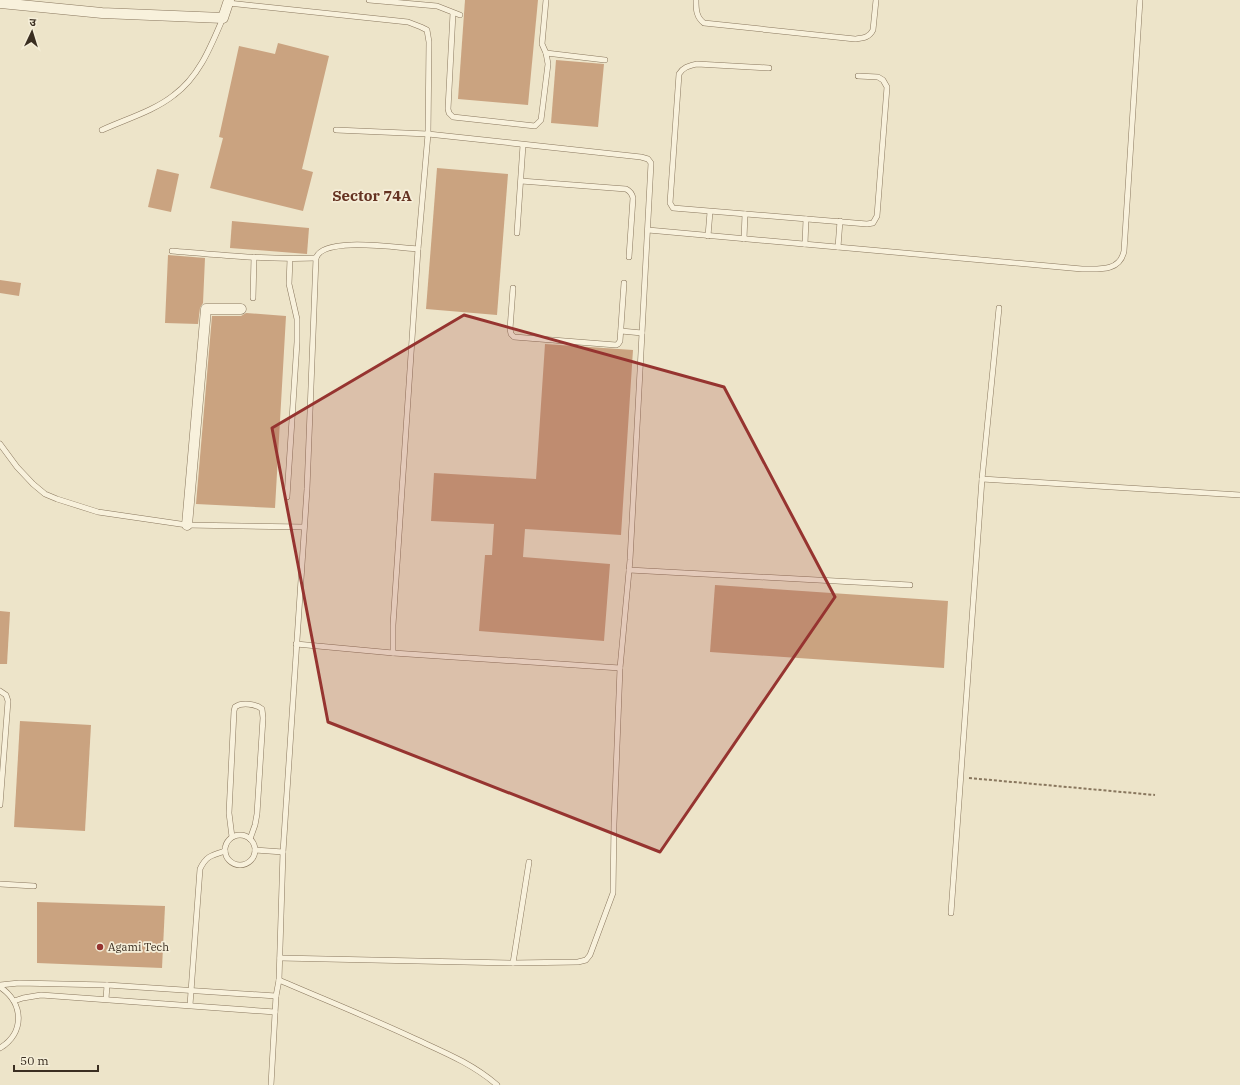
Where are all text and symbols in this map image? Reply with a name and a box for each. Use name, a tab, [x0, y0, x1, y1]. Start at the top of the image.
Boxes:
north arrow	[12, 12, 52, 52]
text: उ	[29, 15, 37, 29]
district label: Sector 74A	[332, 186, 412, 205]
place label: Agami Tech	[108, 940, 169, 954]
marker: Agami Tech	[95, 942, 105, 952]
scale bar	[14, 1047, 98, 1073]
text: 50 m	[20, 1053, 49, 1068]

